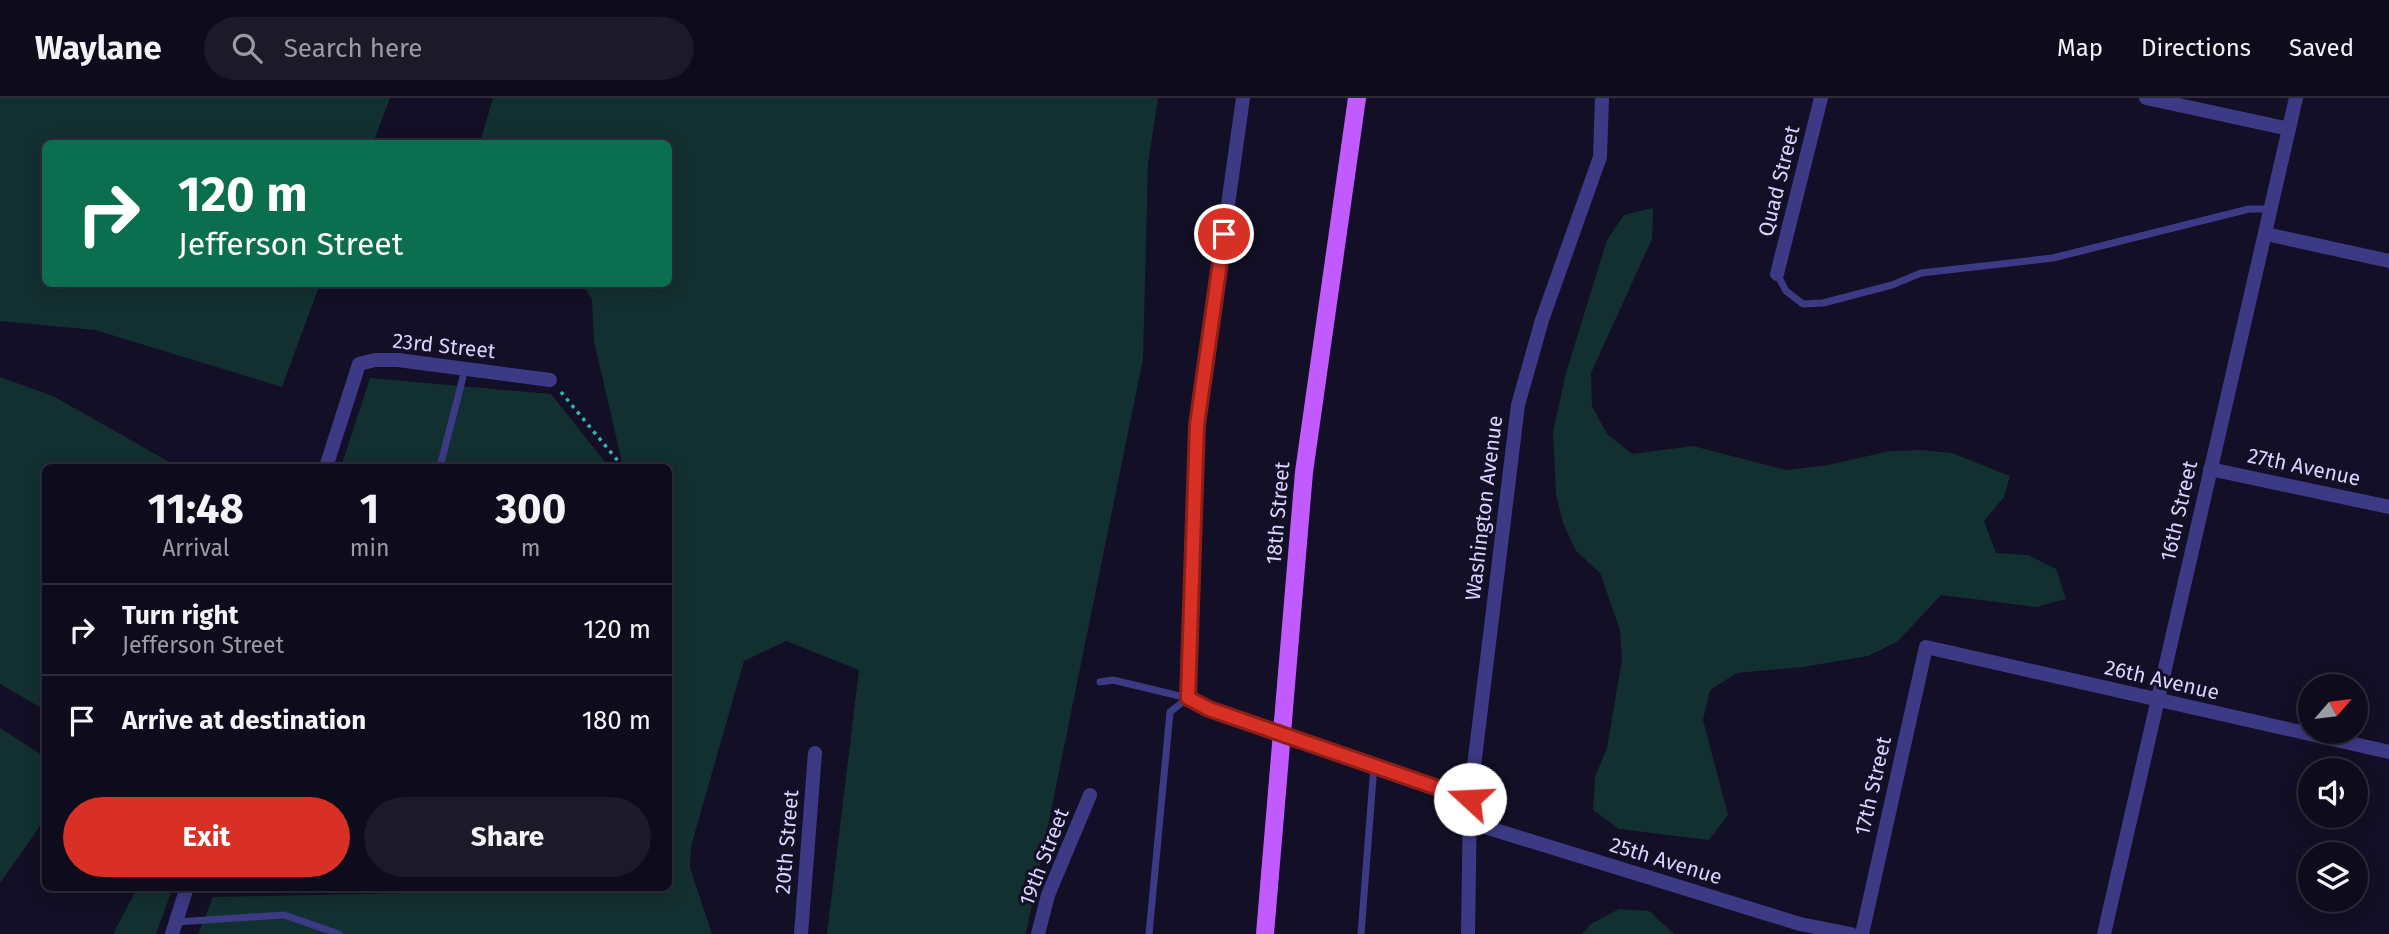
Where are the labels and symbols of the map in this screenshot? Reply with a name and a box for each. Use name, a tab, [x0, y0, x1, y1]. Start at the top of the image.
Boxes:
street label: Quad Street	[1753, 123, 1805, 239]
pin	[1194, 204, 1254, 264]
street label: 23rd Street	[391, 328, 497, 364]
street label: Washington Avenue	[1460, 414, 1508, 602]
street label: 27th Avenue	[2245, 442, 2363, 492]
street label: 16th Street	[2155, 458, 2203, 564]
street label: 18th Street	[1261, 460, 1295, 565]
street label: 26th Avenue	[2102, 654, 2222, 706]
north arrow	[2298, 674, 2368, 744]
street label: 17th Street	[1849, 734, 1897, 838]
position arrow	[1433, 762, 1507, 836]
street label: 20th Street	[769, 788, 805, 895]
street label: 19th Street	[1013, 804, 1075, 910]
street label: 25th Avenue	[1607, 832, 1725, 890]

